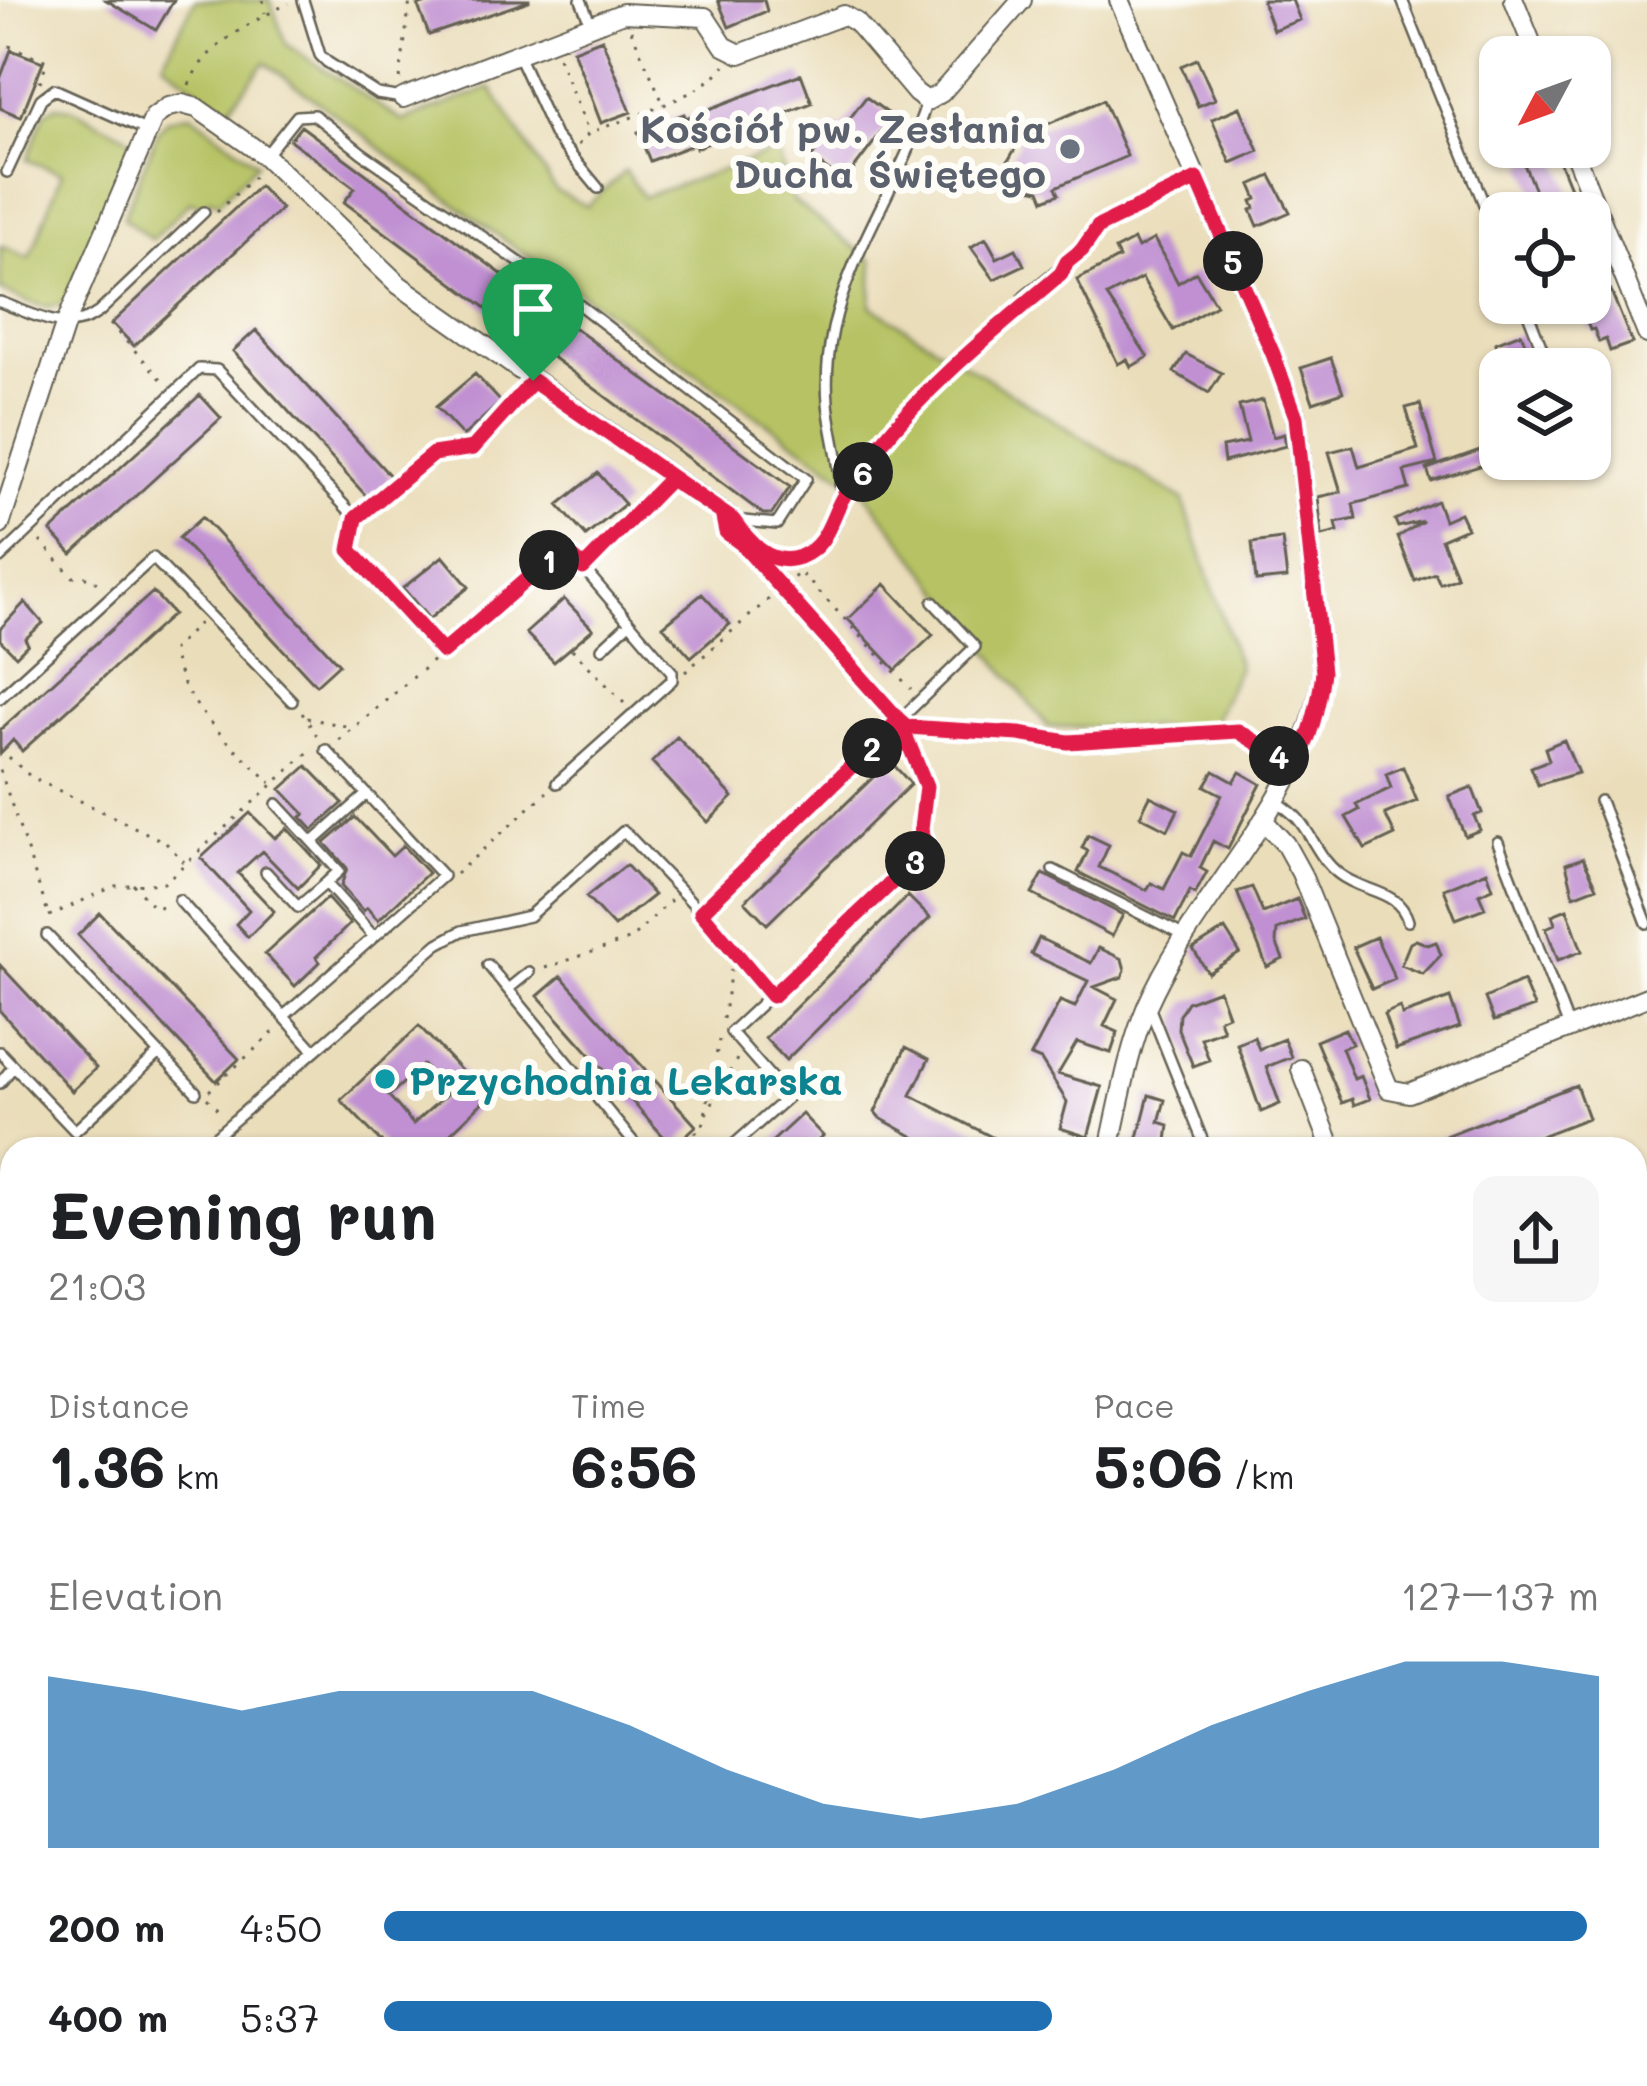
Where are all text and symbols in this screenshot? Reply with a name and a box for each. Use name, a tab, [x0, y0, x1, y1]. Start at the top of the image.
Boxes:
north arrow	[1479, 36, 1611, 168]
map controls	[1479, 36, 1611, 480]
place label: Kościół pw. Zesłania Ducha Świętego	[640, 102, 1046, 198]
marker: Kościół pw. Zesłania Ducha Świętego	[1057, 136, 1083, 162]
button: locate	[1479, 192, 1611, 324]
pin: 5	[1203, 231, 1263, 291]
text: 5	[1223, 239, 1243, 282]
pin	[482, 258, 584, 381]
icon: arrive	[500, 276, 566, 342]
button: layers	[1479, 348, 1611, 480]
pin: 6	[833, 442, 893, 502]
text: 6	[853, 450, 873, 493]
pin: 1	[519, 530, 579, 590]
text: 1	[542, 538, 556, 581]
pin: 2	[842, 718, 902, 778]
text: 2	[863, 726, 881, 769]
pin: 4	[1249, 726, 1309, 786]
text: 4	[1269, 734, 1289, 777]
pin: 3	[885, 831, 945, 891]
text: 3	[905, 839, 925, 882]
place label: Przychodnia Lekarska	[409, 1054, 843, 1105]
marker: Przychodnia Lekarska	[372, 1066, 398, 1092]
text: Evening run	[48, 1171, 437, 1257]
button: share	[1473, 1176, 1599, 1302]
text: 21:03	[48, 1259, 146, 1310]
text: Distance	[48, 1383, 190, 1426]
text: Time	[571, 1383, 646, 1426]
text: Pace	[1094, 1383, 1175, 1426]
text: 1.36	[48, 1426, 165, 1504]
text: 6:56	[571, 1426, 698, 1504]
text: 5:06	[1094, 1426, 1223, 1504]
text: km	[165, 1454, 220, 1497]
text: /km	[1223, 1454, 1295, 1497]
text: Elevation	[48, 1569, 223, 1620]
text: 127–137 m	[1401, 1569, 1599, 1620]
text: 200 m	[48, 1901, 165, 1952]
text: 4:50	[240, 1901, 322, 1952]
text: 400 m	[48, 1991, 168, 2042]
text: 5:37	[240, 1991, 319, 2042]

